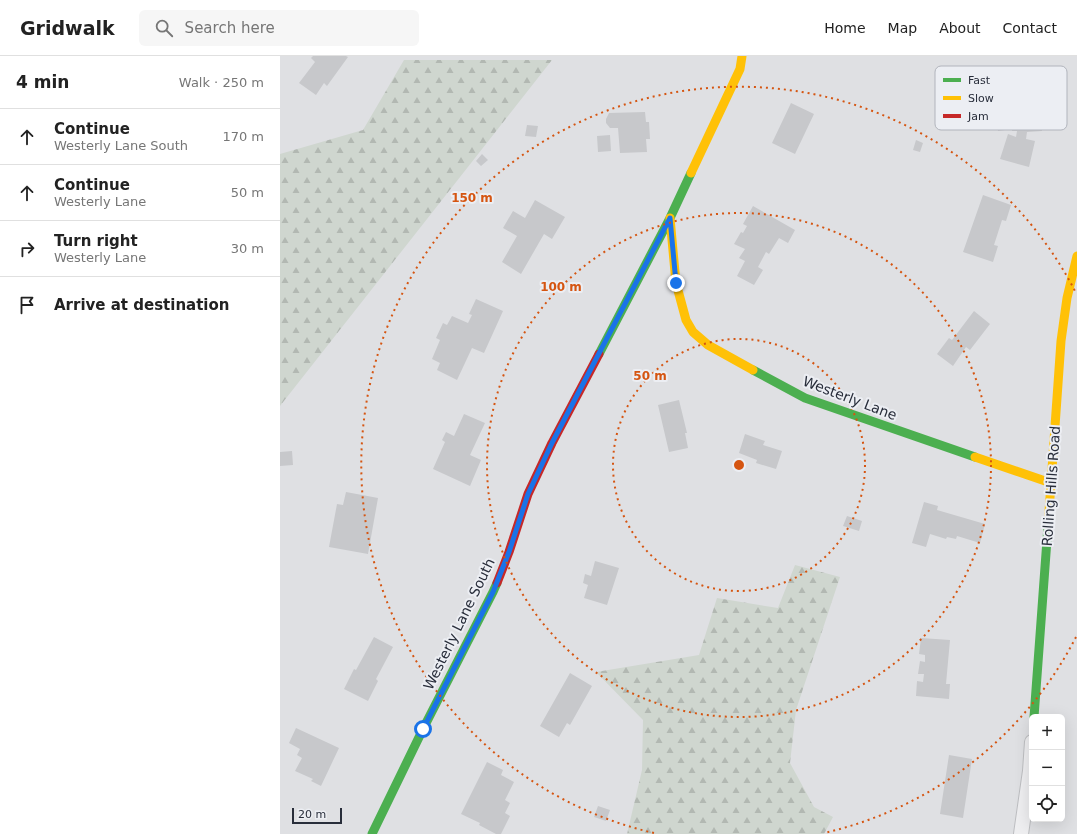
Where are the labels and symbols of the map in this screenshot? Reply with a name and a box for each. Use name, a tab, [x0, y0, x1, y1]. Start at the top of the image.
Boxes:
legend	[935, 66, 1067, 130]
text: Fast	[968, 74, 991, 87]
text: Slow	[968, 92, 994, 105]
text: Jam	[967, 110, 989, 123]
text: 150 m	[451, 191, 493, 205]
route end	[667, 274, 685, 292]
text: 100 m	[540, 280, 582, 294]
text: 50 m	[633, 369, 667, 383]
street label: Westerly Lane	[801, 373, 899, 423]
street label: Rolling Hills Road	[1039, 425, 1063, 547]
centre of rings	[732, 458, 746, 472]
street label: Westerly Lane South	[420, 556, 498, 692]
route start	[414, 720, 432, 738]
scale bar	[292, 806, 342, 825]

